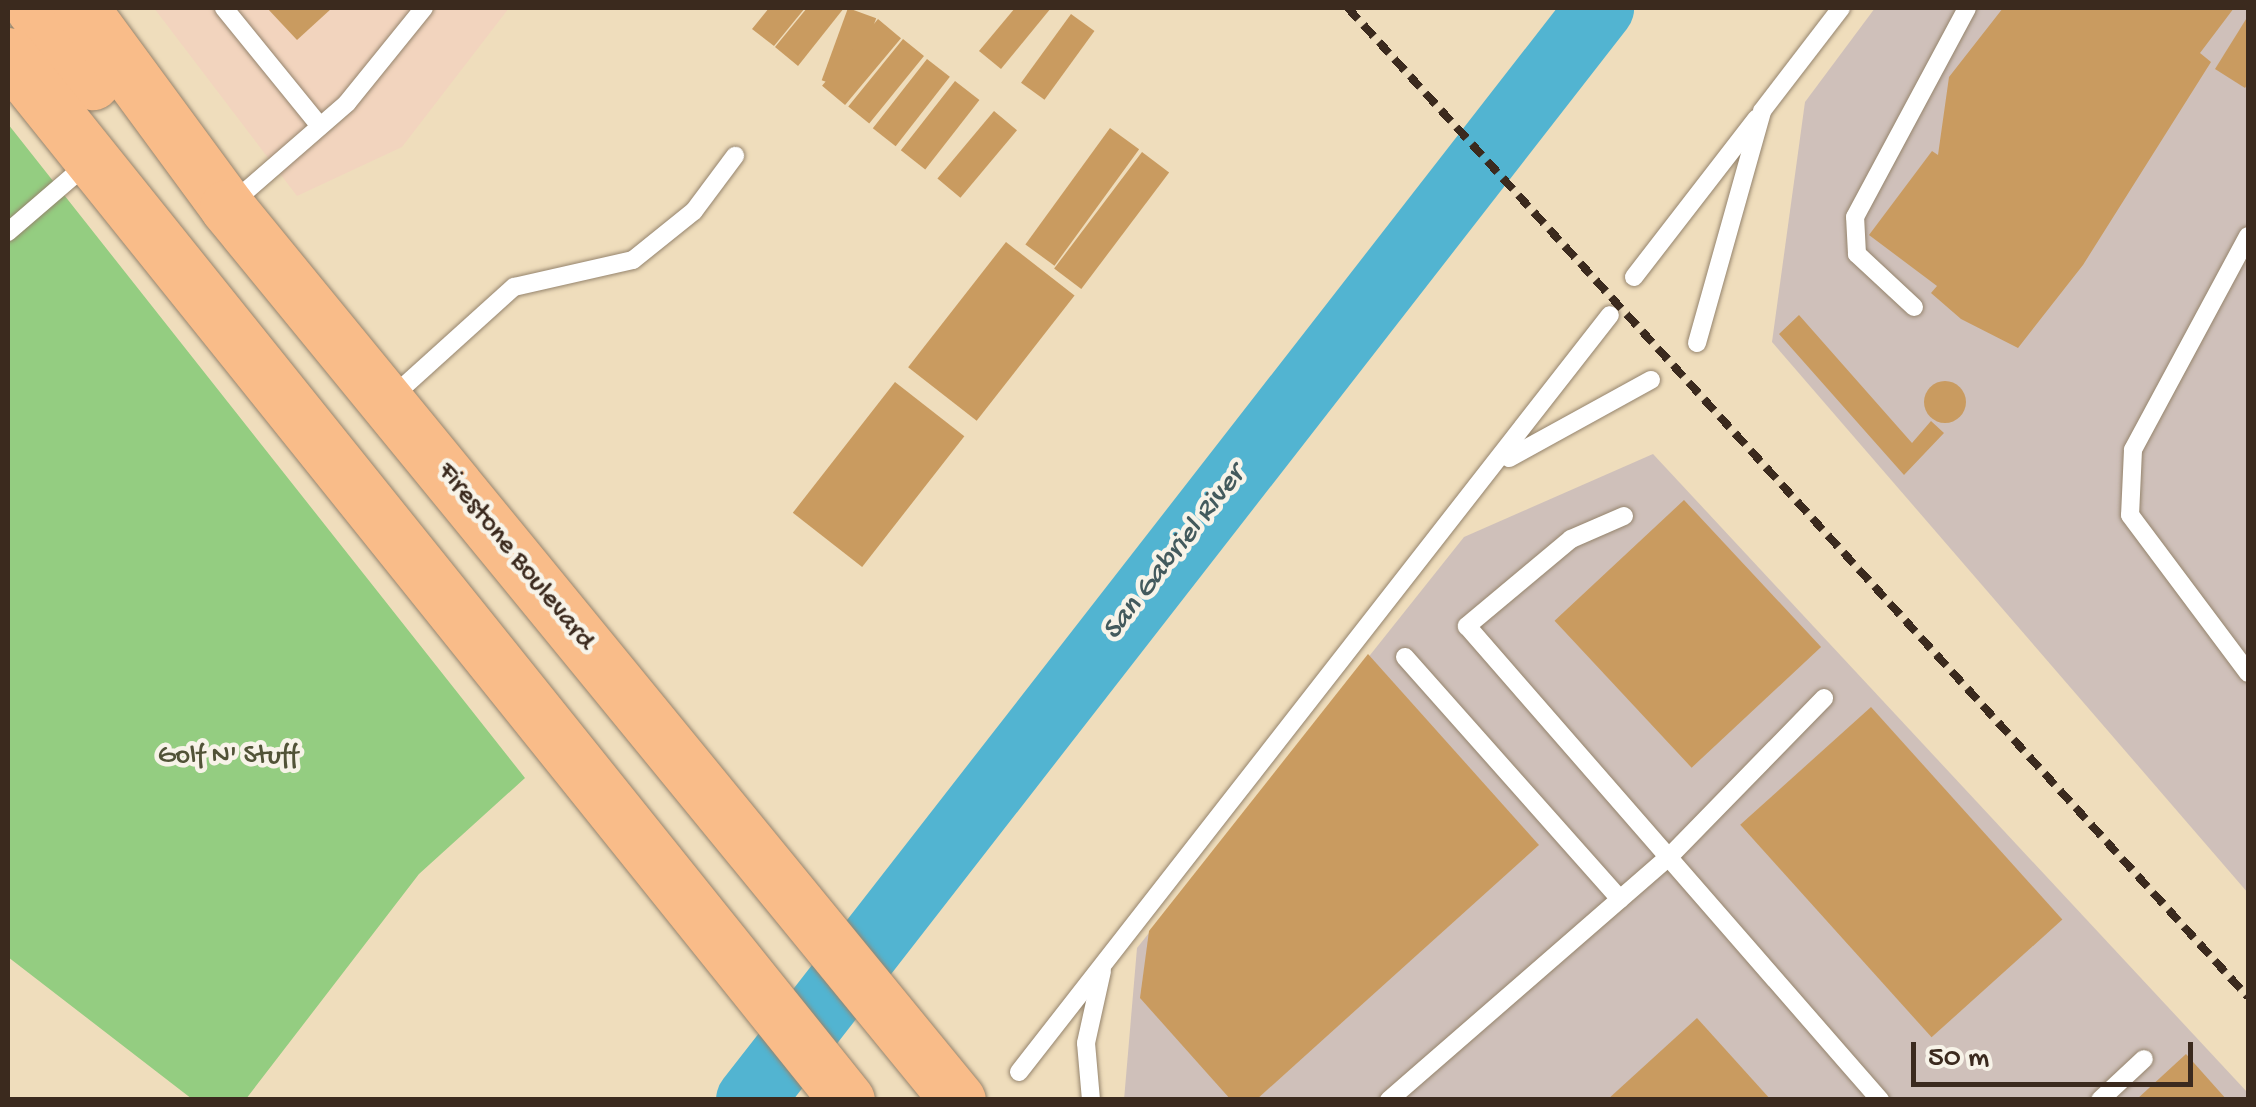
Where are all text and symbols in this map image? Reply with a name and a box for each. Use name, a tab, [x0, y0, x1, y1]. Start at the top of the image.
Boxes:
street label: Firestone Boulevard	[429, 456, 601, 658]
water label: San Gabriel River	[1096, 460, 1254, 648]
park label: Golf N' Stuff	[158, 740, 298, 774]
scale bar	[1916, 1022, 2198, 1084]
text: 50 m	[1928, 1042, 1989, 1077]

